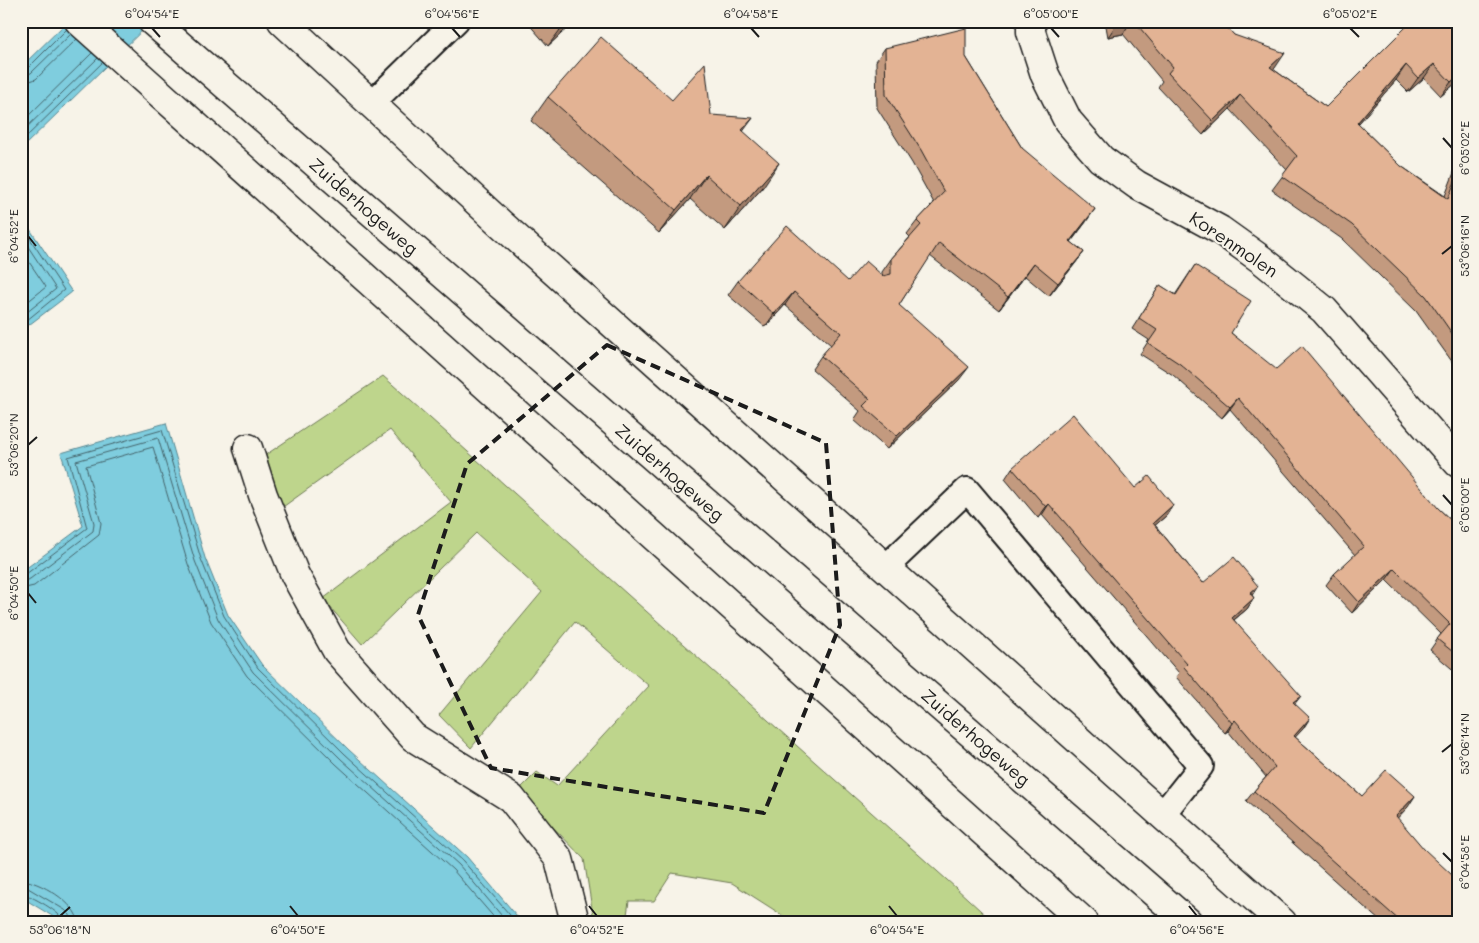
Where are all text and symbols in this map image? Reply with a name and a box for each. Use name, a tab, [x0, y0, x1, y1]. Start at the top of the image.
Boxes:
text: 6°04'54"E	[125, 5, 179, 21]
text: 6°04'56"E	[425, 5, 479, 21]
text: 6°04'58"E	[724, 5, 778, 21]
text: 6°05'00"E	[1024, 5, 1079, 21]
text: 6°05'02"E	[1323, 5, 1377, 21]
text: 6°05'02"E	[1456, 121, 1472, 175]
street label: Zuiderhogeweg	[304, 152, 424, 260]
street label: Korenmolen	[1185, 205, 1283, 283]
text: 6°04'52"E	[5, 209, 21, 263]
text: 53°06'16"N	[1456, 215, 1472, 277]
text: 53°06'20"N	[5, 413, 21, 477]
street label: Zuiderhogeweg	[610, 418, 730, 526]
text: 6°05'00"E	[1456, 477, 1472, 532]
text: 6°04'50"E	[5, 566, 21, 620]
street label: Zuiderhogeweg	[916, 683, 1036, 791]
text: 53°06'14"N	[1456, 713, 1472, 775]
text: 6°04'58"E	[1456, 835, 1472, 889]
text: 53°06'18"N	[29, 921, 91, 937]
text: 6°04'50"E	[271, 921, 325, 937]
text: 6°04'52"E	[570, 921, 624, 937]
text: 6°04'54"E	[870, 921, 924, 937]
text: 6°04'56"E	[1170, 921, 1224, 937]

